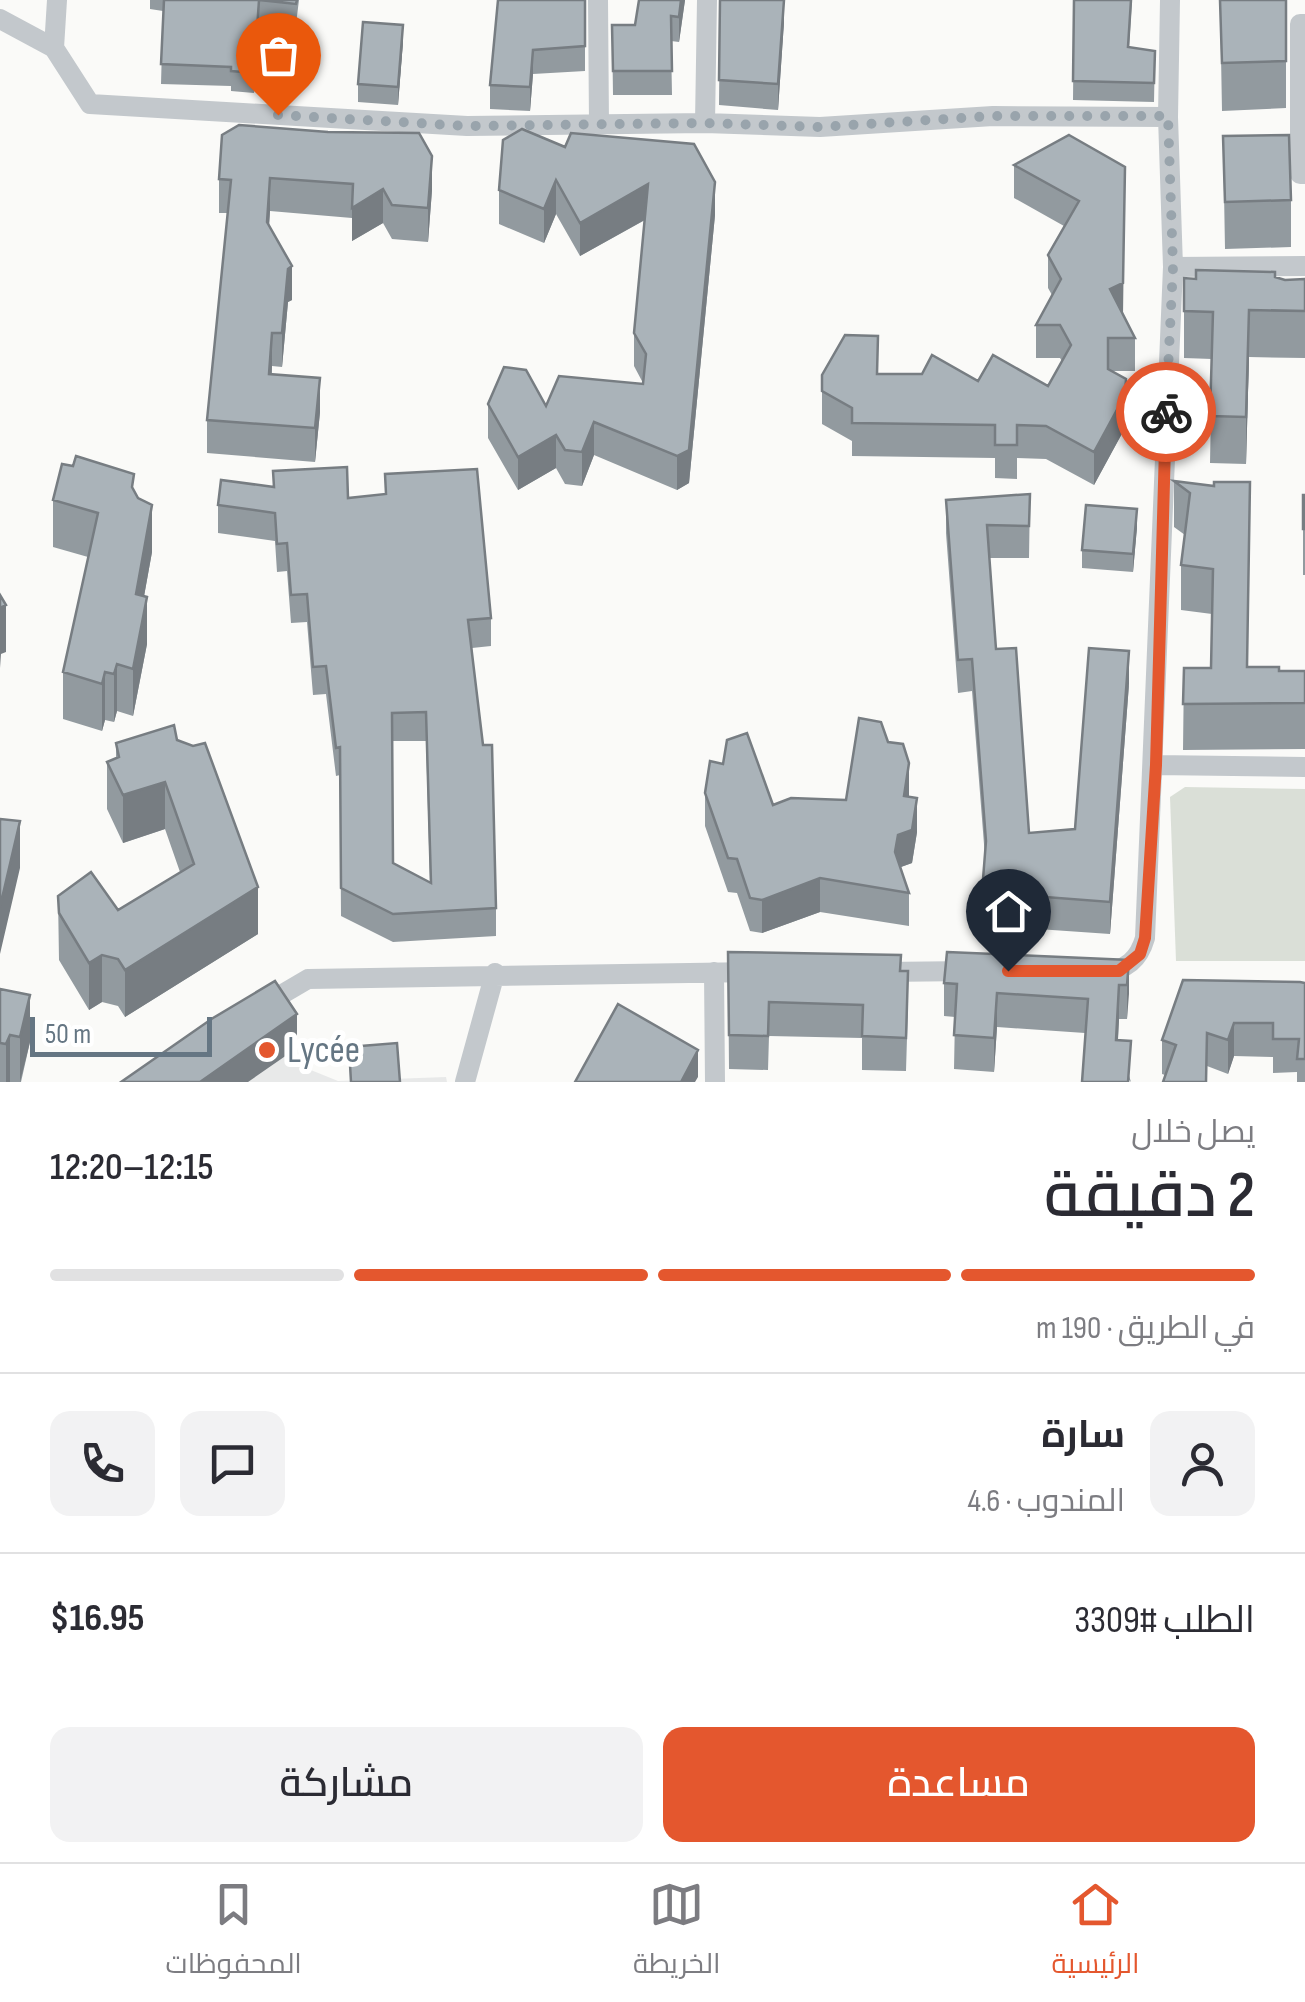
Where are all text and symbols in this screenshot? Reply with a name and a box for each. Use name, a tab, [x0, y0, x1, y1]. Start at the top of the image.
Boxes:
pin	[236, 13, 321, 116]
icon: bag	[251, 28, 306, 83]
courier	[1116, 362, 1216, 462]
icon: bike	[1139, 385, 1194, 440]
pin	[966, 869, 1051, 972]
icon: home	[981, 884, 1036, 939]
scale bar	[30, 1012, 212, 1056]
text: 50 m	[45, 1018, 91, 1051]
place label: Lycée	[287, 1028, 360, 1073]
marker: Lycée	[256, 1039, 278, 1061]
text: يصل خلال	[1131, 1113, 1255, 1152]
text: 12:15–12:20	[50, 1145, 213, 1190]
text: 2 دقيقة	[1044, 1158, 1255, 1236]
text: في الطريق · 190 m	[1036, 1309, 1255, 1348]
button: phone	[50, 1411, 155, 1516]
button: chat	[180, 1411, 285, 1516]
button: person	[1150, 1411, 1255, 1516]
text: سارة	[1042, 1413, 1125, 1458]
text: المندوب · 4.6	[967, 1482, 1125, 1521]
text: $16.95	[50, 1596, 144, 1641]
text: الطلب #3309	[1074, 1598, 1255, 1643]
button: مشاركة	[50, 1727, 643, 1842]
button: مساعدة	[663, 1727, 1255, 1842]
tab: المحفوظات	[166, 1877, 302, 1989]
tab: الخريطة	[633, 1877, 720, 1989]
tab: الرئيسية	[1052, 1877, 1139, 1989]

